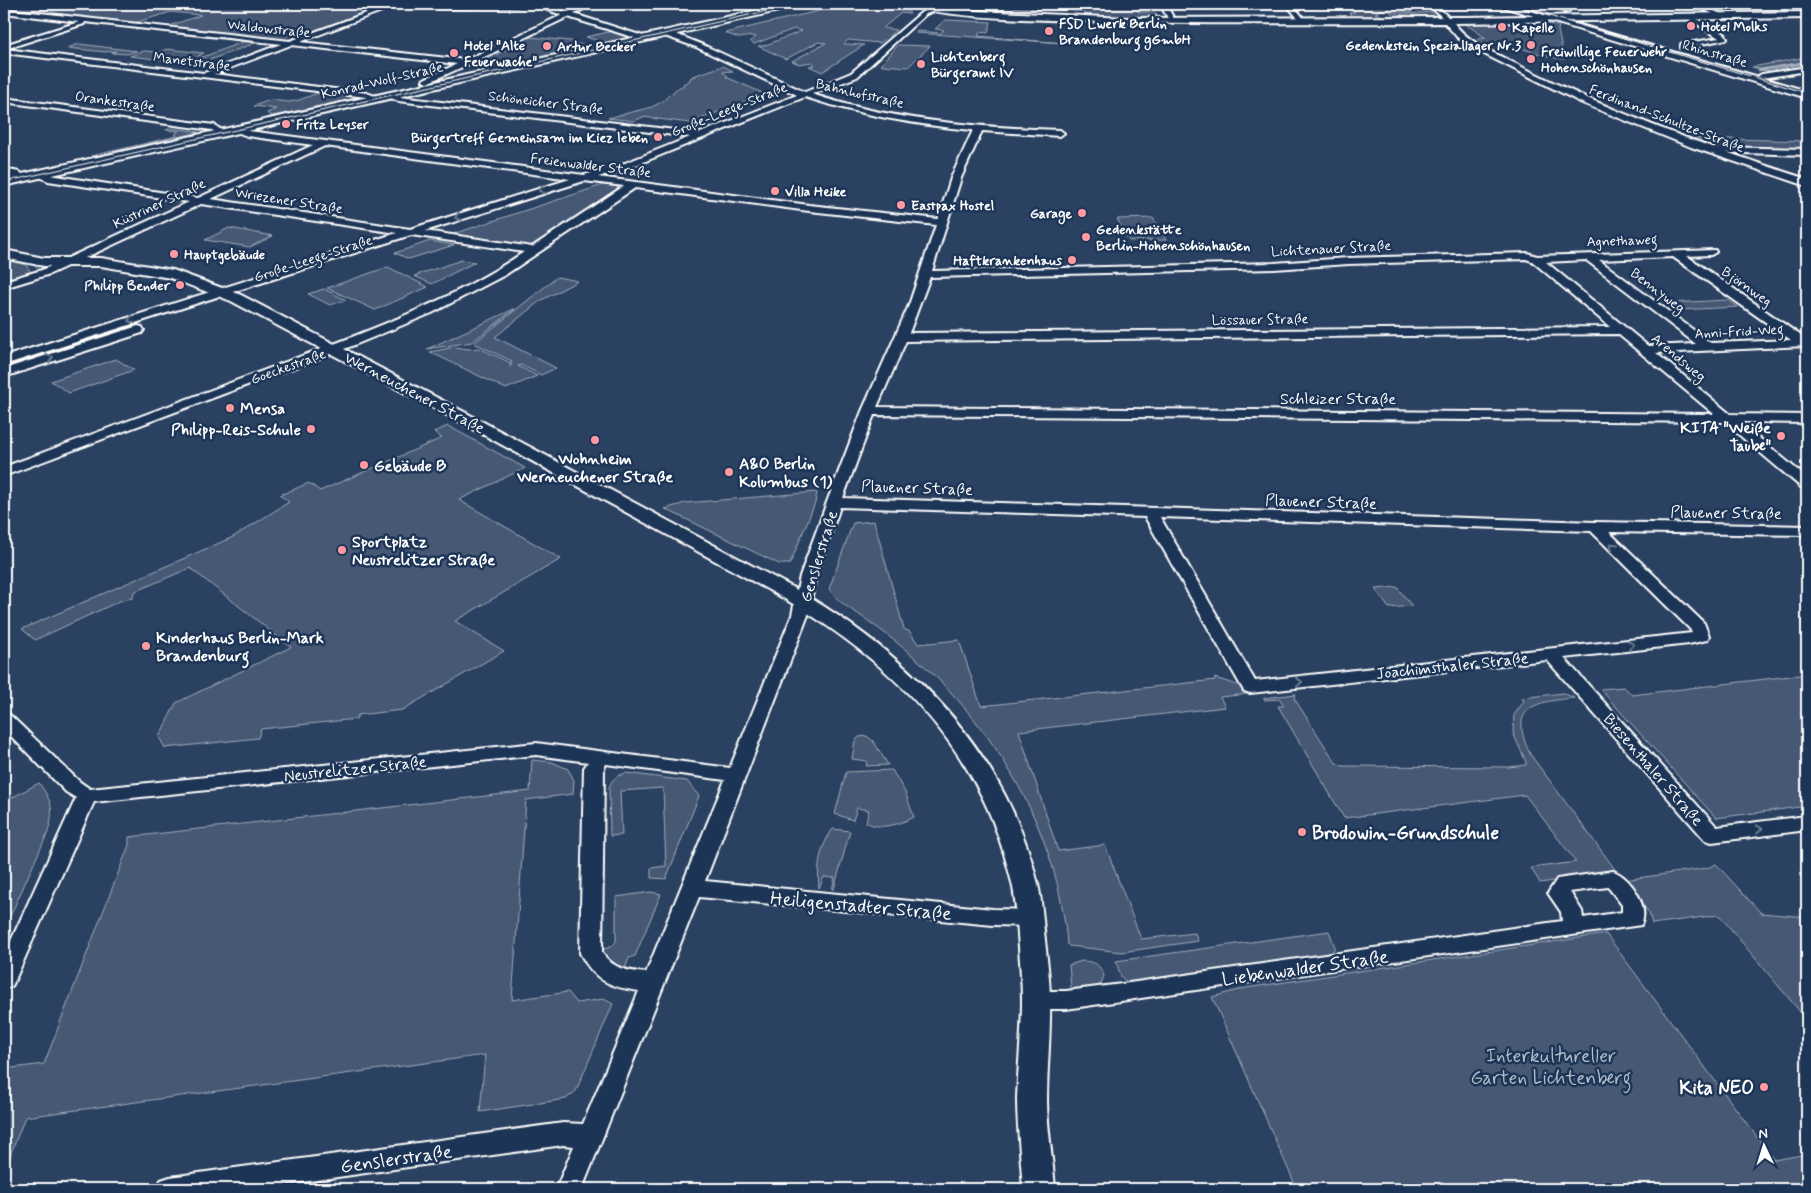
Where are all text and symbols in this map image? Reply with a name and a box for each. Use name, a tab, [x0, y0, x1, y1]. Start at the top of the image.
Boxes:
place label: FSD Lwerk Berlin Brandenburg gGmbH	[1059, 15, 1191, 52]
street label: Waldowstraße	[227, 16, 311, 42]
place label: Hotel Molks	[1701, 18, 1768, 36]
place label: Kapelle	[1512, 19, 1555, 37]
marker: Hotel Molks	[1685, 20, 1697, 32]
marker: Kapelle	[1496, 21, 1508, 33]
marker: FSD Lwerk Berlin Brandenburg gGmbH	[1043, 25, 1055, 37]
street label: Rhinstraße	[1680, 36, 1749, 72]
place label: Hotel "Alte Feuerwache"	[464, 37, 538, 71]
place label: Gedenkstein Speziallager Nr.3	[1345, 37, 1522, 56]
place label: Artur Becker	[557, 38, 637, 56]
marker: Gedenkstein Speziallager Nr.3	[1525, 39, 1537, 51]
marker: Artur Becker	[541, 40, 553, 52]
place label: Freiwillige Feuerwehr Hohenschönhausen	[1541, 43, 1667, 77]
marker: Hotel "Alte Feuerwache"	[448, 47, 460, 59]
street label: Manetstraße	[152, 48, 232, 76]
place label: Lichtenberg Bürgeramt IV	[931, 48, 1014, 85]
marker: Freiwillige Feuerwehr Hohenschönhausen	[1525, 53, 1537, 65]
street label: Konrad-Wolf-Straße	[320, 58, 445, 104]
marker: Lichtenberg Bürgeramt IV	[915, 58, 927, 70]
street label: Bahnhofstraße	[814, 75, 906, 113]
street label: Große-Leege-Straße	[669, 78, 791, 143]
street label: Ferdinand-Schultze-Straße	[1586, 81, 1747, 157]
street label: Orankestraße	[74, 87, 156, 117]
street label: Schöneicher Straße	[487, 87, 605, 119]
place label: Fritz Leyser	[296, 116, 370, 134]
marker: Fritz Leyser	[280, 118, 292, 130]
place label: Bürgertreff Gemeinsam im Kiez leben	[411, 129, 648, 150]
marker: Bürgertreff Gemeinsam im Kiez leben	[652, 131, 664, 143]
street label: Freienwalder Straße	[529, 150, 652, 182]
street label: Küstriner Straße	[110, 175, 209, 233]
place label: Villa Heike	[785, 183, 847, 201]
street label: Wriezener Straße	[234, 184, 344, 218]
one-way arrow	[539, 185, 547, 195]
marker: Villa Heike	[769, 185, 781, 197]
place label: Eastpax Hostel	[911, 197, 994, 215]
marker: Eastpax Hostel	[895, 199, 907, 211]
place label: Garage	[1030, 205, 1072, 225]
marker: Garage	[1076, 207, 1088, 219]
one-way arrow	[454, 212, 462, 222]
place label: Gedenkstätte Berlin-Hohenschönhausen	[1096, 221, 1250, 255]
street label: Große-Leege-Straße	[252, 231, 376, 289]
marker: Gedenkstätte Berlin-Hohenschönhausen	[1080, 231, 1092, 243]
street label: Agnethaweg	[1586, 231, 1658, 253]
street label: Lichtenauer Straße	[1270, 237, 1392, 261]
place label: Hauptgebäude	[184, 246, 265, 265]
marker: Hauptgebäude	[168, 248, 180, 260]
place label: Haftkrankenhaus	[953, 252, 1063, 270]
marker: Haftkrankenhaus	[1066, 254, 1078, 266]
street label: Björnweg	[1718, 263, 1775, 311]
street label: Bennyweg	[1626, 264, 1688, 318]
place label: Philipp Bender	[84, 277, 170, 295]
marker: Philipp Bender	[174, 279, 186, 291]
street label: Lössauer Straße	[1211, 310, 1309, 330]
one-way arrow	[127, 314, 135, 324]
street label: Anni-Frid-Weg	[1694, 321, 1784, 345]
street label: Arendsweg	[1647, 330, 1709, 387]
street label: Goeckestraße	[248, 345, 329, 389]
street label: Werneuchener Straße	[340, 347, 488, 439]
one-way arrow	[45, 354, 54, 364]
street label: Schleizer Straße	[1280, 389, 1396, 410]
place label: Mensa	[240, 399, 285, 420]
marker: Mensa	[224, 402, 236, 414]
place label: KITA "Weiße Taube"	[1680, 418, 1771, 457]
place label: Philipp-Reis-Schule	[171, 420, 301, 441]
marker: Philipp-Reis-Schule	[305, 423, 317, 435]
marker: KITA "Weiße Taube"	[1775, 430, 1787, 442]
marker: Wohnheim Werneuchener Straße	[589, 434, 601, 446]
place label: Wohnheim Werneuchener Straße	[516, 449, 673, 488]
place label: A&O Berlin Kolumbus (1)	[739, 454, 833, 493]
place label: Gebäude B	[374, 456, 446, 477]
marker: Gebäude B	[358, 459, 370, 471]
marker: A&O Berlin Kolumbus (1)	[723, 466, 735, 478]
street label: Plauener Straße	[861, 476, 973, 501]
street label: Plauener Straße	[1265, 490, 1377, 515]
street label: Plauener Straße	[1670, 502, 1782, 525]
street label: Genslerstraße	[796, 508, 843, 605]
place label: Sportplatz Neustrelitzer Straße	[352, 532, 495, 571]
one-way arrow	[1610, 543, 1619, 552]
marker: Sportplatz Neustrelitzer Straße	[336, 544, 348, 556]
place label: Kinderhaus Berlin-Mark Brandenburg	[156, 628, 324, 669]
marker: Kinderhaus Berlin-Mark Brandenburg	[140, 640, 152, 652]
one-way arrow	[1628, 640, 1636, 651]
street label: Joachimsthaler Straße	[1375, 648, 1529, 685]
one-way arrow	[1295, 677, 1303, 688]
street label: Biesenthaler Straße	[1598, 709, 1708, 831]
street label: Neustrelitzer Straße	[283, 752, 428, 787]
place label: Brodowin-Grundschule	[1312, 821, 1499, 846]
one-way arrow	[1756, 824, 1764, 835]
marker: Brodowin-Grundschule	[1296, 826, 1308, 838]
street label: Heiligenstadter Straße	[769, 886, 953, 928]
street label: Liebenwalder Straße	[1220, 944, 1390, 993]
park label: Interkultureller Garten Lichtenberg	[1470, 1044, 1632, 1094]
place label: Kita NEO	[1679, 1076, 1754, 1101]
marker: Kita NEO	[1758, 1081, 1770, 1093]
north arrow	[1738, 1120, 1788, 1170]
text: N	[1758, 1125, 1768, 1143]
street label: Genslerstraße	[339, 1139, 454, 1180]

